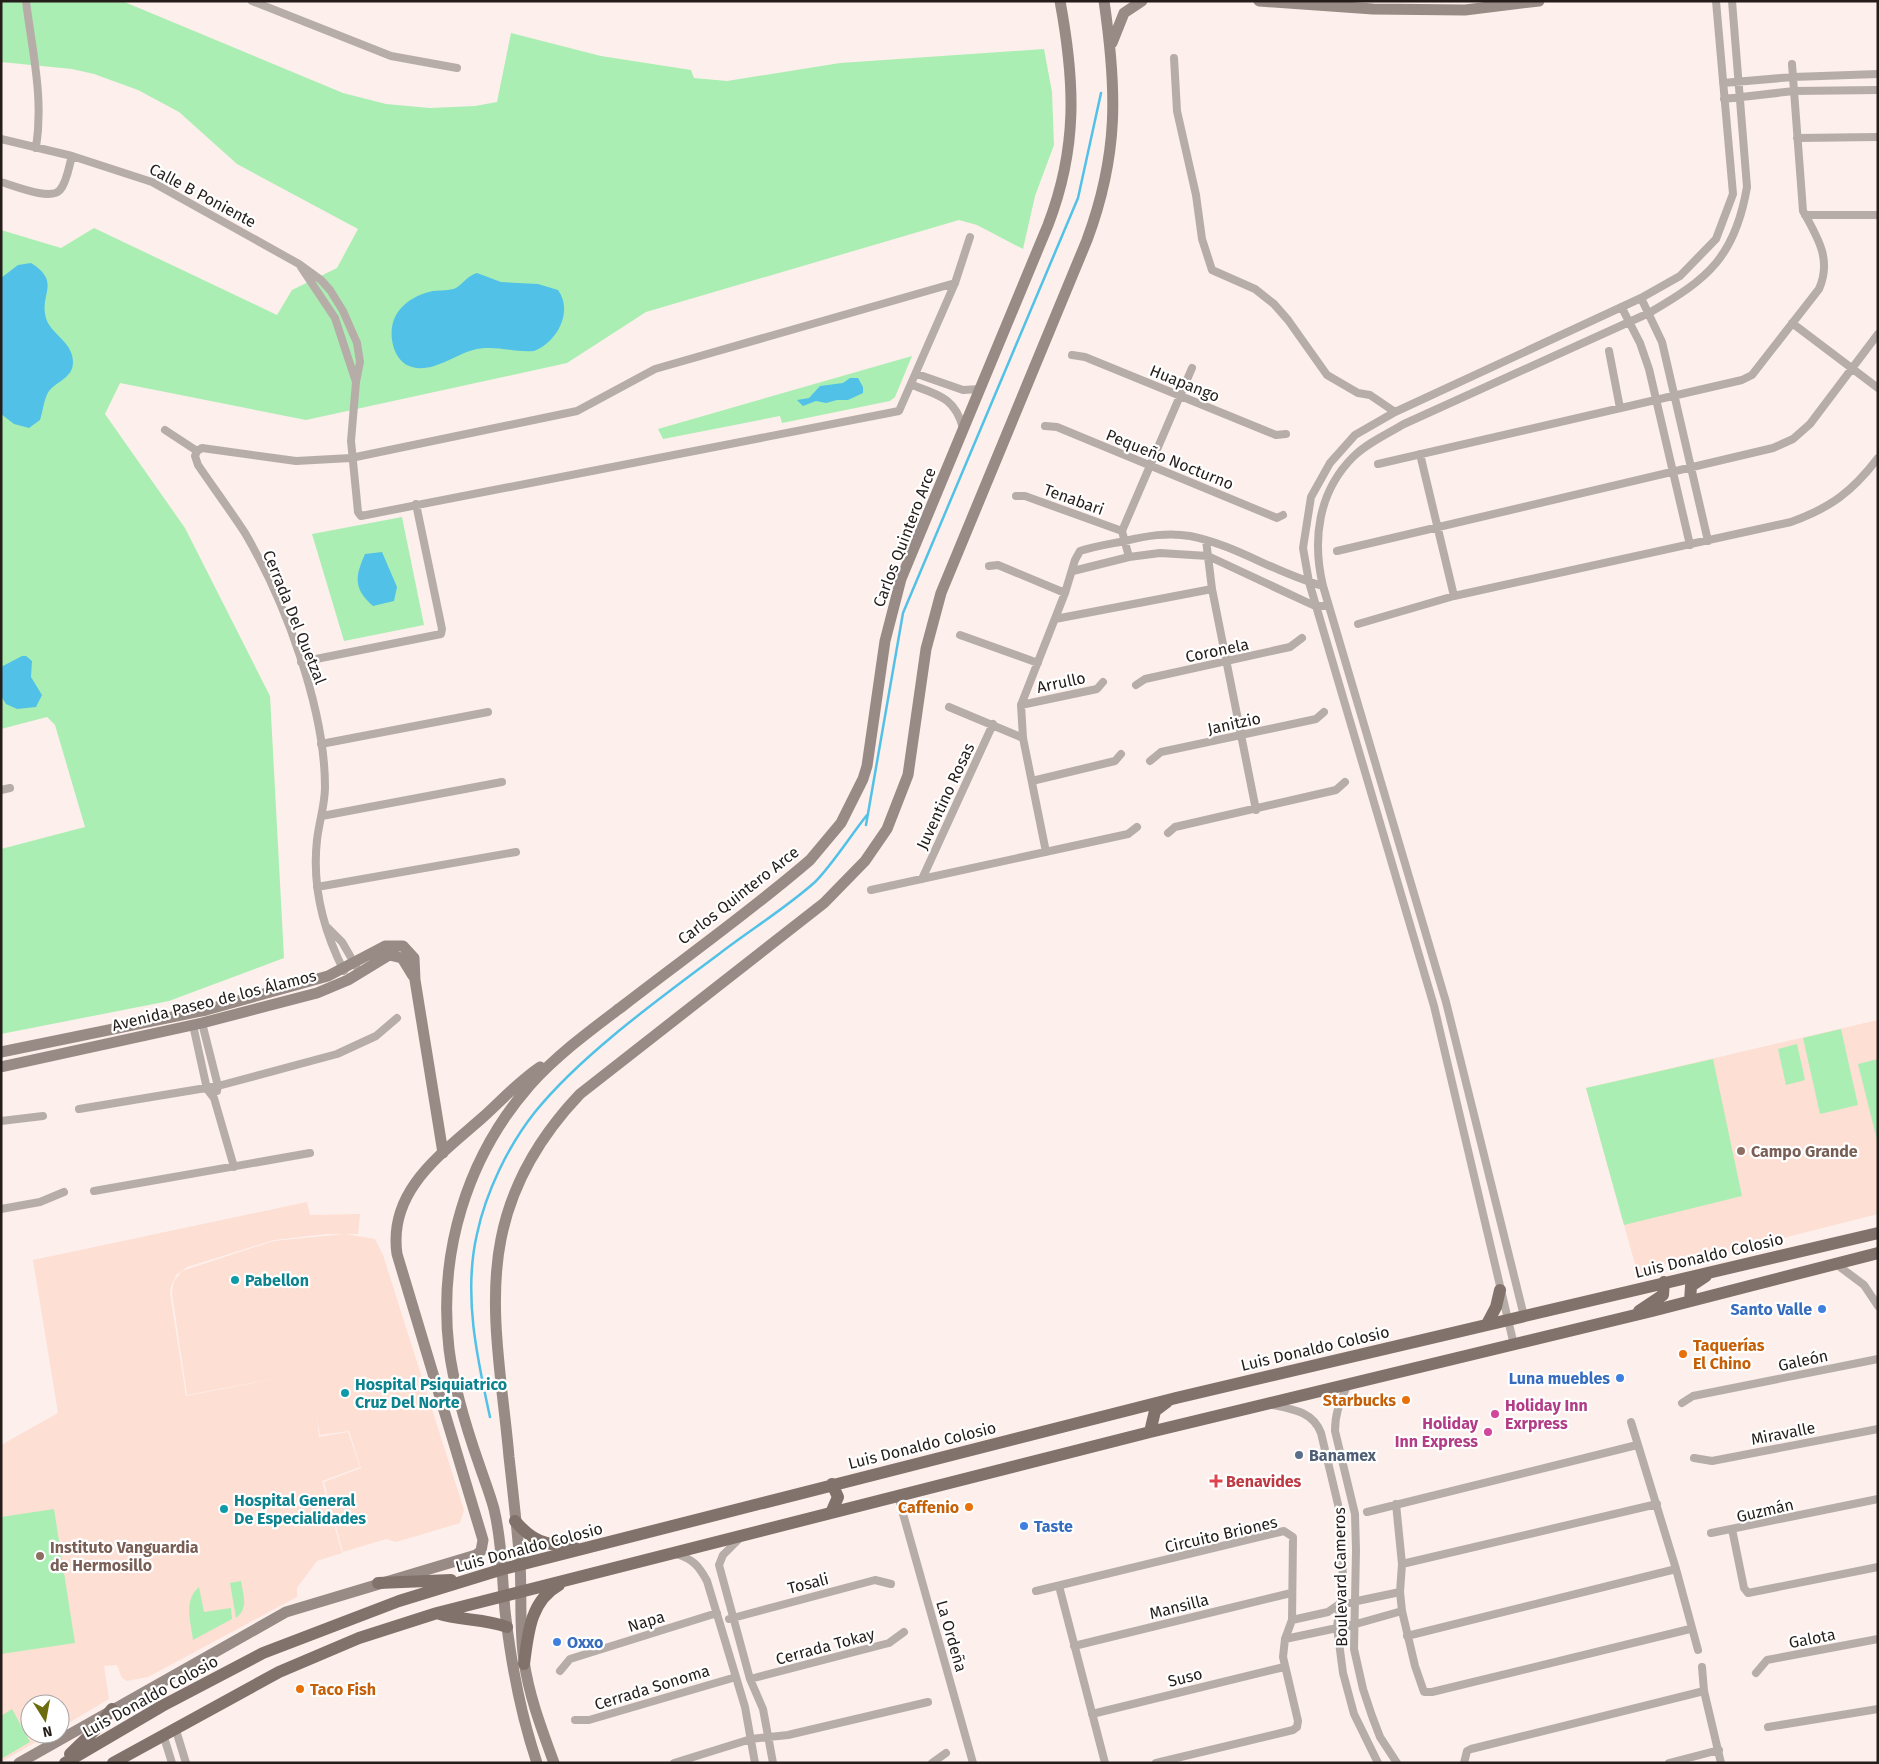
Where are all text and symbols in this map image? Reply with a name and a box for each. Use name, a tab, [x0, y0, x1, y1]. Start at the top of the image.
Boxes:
street label: Calle B Poniente	[146, 159, 259, 232]
street label: Huapango	[1147, 361, 1223, 406]
street label: Pequeño Nocturno	[1103, 425, 1236, 494]
street label: Carlos Quintero Arce	[869, 465, 940, 610]
street label: Tenabari	[1041, 480, 1107, 519]
street label: Cerrada Del Quetzal	[259, 547, 330, 687]
street label: Coronela	[1184, 634, 1251, 666]
street label: Arrullo	[1035, 668, 1087, 697]
street label: Janitzio	[1206, 709, 1263, 738]
street label: Juventino Rosas	[912, 740, 978, 853]
street label: Carlos Quintero Arce	[674, 842, 802, 948]
street label: Avenida Paseo de los Álamos	[110, 965, 318, 1035]
place label: Campo Grande	[1751, 1142, 1858, 1161]
marker: Campo Grande	[1735, 1145, 1747, 1157]
street label: Luis Donaldo Colosio	[1633, 1229, 1785, 1282]
place label: Pabellon	[245, 1271, 309, 1290]
marker: Pabellon	[229, 1274, 241, 1286]
place label: Santo Valle	[1730, 1300, 1812, 1319]
marker: Santo Valle	[1816, 1303, 1828, 1315]
street label: Luis Donaldo Colosio	[1239, 1322, 1391, 1375]
place label: Taquerías El Chino	[1693, 1336, 1765, 1373]
street label: Galeón	[1776, 1346, 1830, 1375]
marker: Taquerías El Chino	[1677, 1348, 1689, 1360]
place label: Luna muebles	[1509, 1369, 1610, 1388]
marker: Luna muebles	[1614, 1372, 1626, 1384]
place label: Hospital Psiquiatrico Cruz Del Norte	[355, 1375, 507, 1412]
marker: Hospital Psiquiatrico Cruz Del Norte	[339, 1387, 351, 1399]
place label: Starbucks	[1323, 1391, 1396, 1410]
marker: Starbucks	[1400, 1394, 1412, 1406]
place label: Holiday Inn Exrpress	[1505, 1396, 1588, 1433]
marker: Holiday Inn Exrpress	[1489, 1408, 1501, 1420]
place label: Holiday Inn Express	[1395, 1414, 1479, 1451]
street label: Luis Donaldo Colosio	[846, 1418, 998, 1473]
street label: Miravalle	[1749, 1418, 1817, 1449]
marker: Holiday Inn Express	[1482, 1426, 1494, 1438]
place label: Banamex	[1309, 1446, 1377, 1465]
marker: Banamex	[1293, 1449, 1305, 1461]
place label: Benavides	[1226, 1472, 1302, 1491]
marker: Benavides	[1210, 1475, 1222, 1487]
place label: Hospital General De Especialidades	[234, 1491, 366, 1528]
street label: Guzmán	[1735, 1495, 1796, 1526]
place label: Caffenio	[898, 1498, 959, 1517]
marker: Caffenio	[963, 1501, 975, 1513]
marker: Hospital General De Especialidades	[218, 1503, 230, 1515]
street label: Boulevard Cameros	[1330, 1507, 1351, 1647]
street label: Circuito Briones	[1163, 1512, 1279, 1557]
place label: Taste	[1034, 1517, 1073, 1536]
street label: Luis Donaldo Colosio	[453, 1519, 605, 1576]
marker: Taste	[1018, 1520, 1030, 1532]
place label: Instituto Vanguardia de Hermosillo	[50, 1538, 199, 1575]
marker: Instituto Vanguardia de Hermosillo	[34, 1550, 46, 1562]
street label: Tosali	[786, 1569, 831, 1598]
street label: Mansilla	[1147, 1590, 1211, 1623]
street label: La Ordeña	[932, 1598, 971, 1674]
street label: Napa	[625, 1607, 667, 1636]
street label: Cerrada Tokay	[774, 1624, 877, 1669]
street label: Galota	[1787, 1625, 1837, 1652]
place label: Oxxo	[567, 1633, 603, 1652]
marker: Oxxo	[551, 1636, 563, 1648]
street label: Luis Donaldo Colosio	[79, 1651, 221, 1742]
street label: Cerrada Sonoma	[592, 1661, 712, 1714]
street label: Suso	[1166, 1664, 1204, 1691]
place label: Taco Fish	[310, 1680, 376, 1699]
marker: Taco Fish	[294, 1683, 306, 1695]
north arrow	[20, 1694, 70, 1744]
text: N	[41, 1722, 54, 1741]

